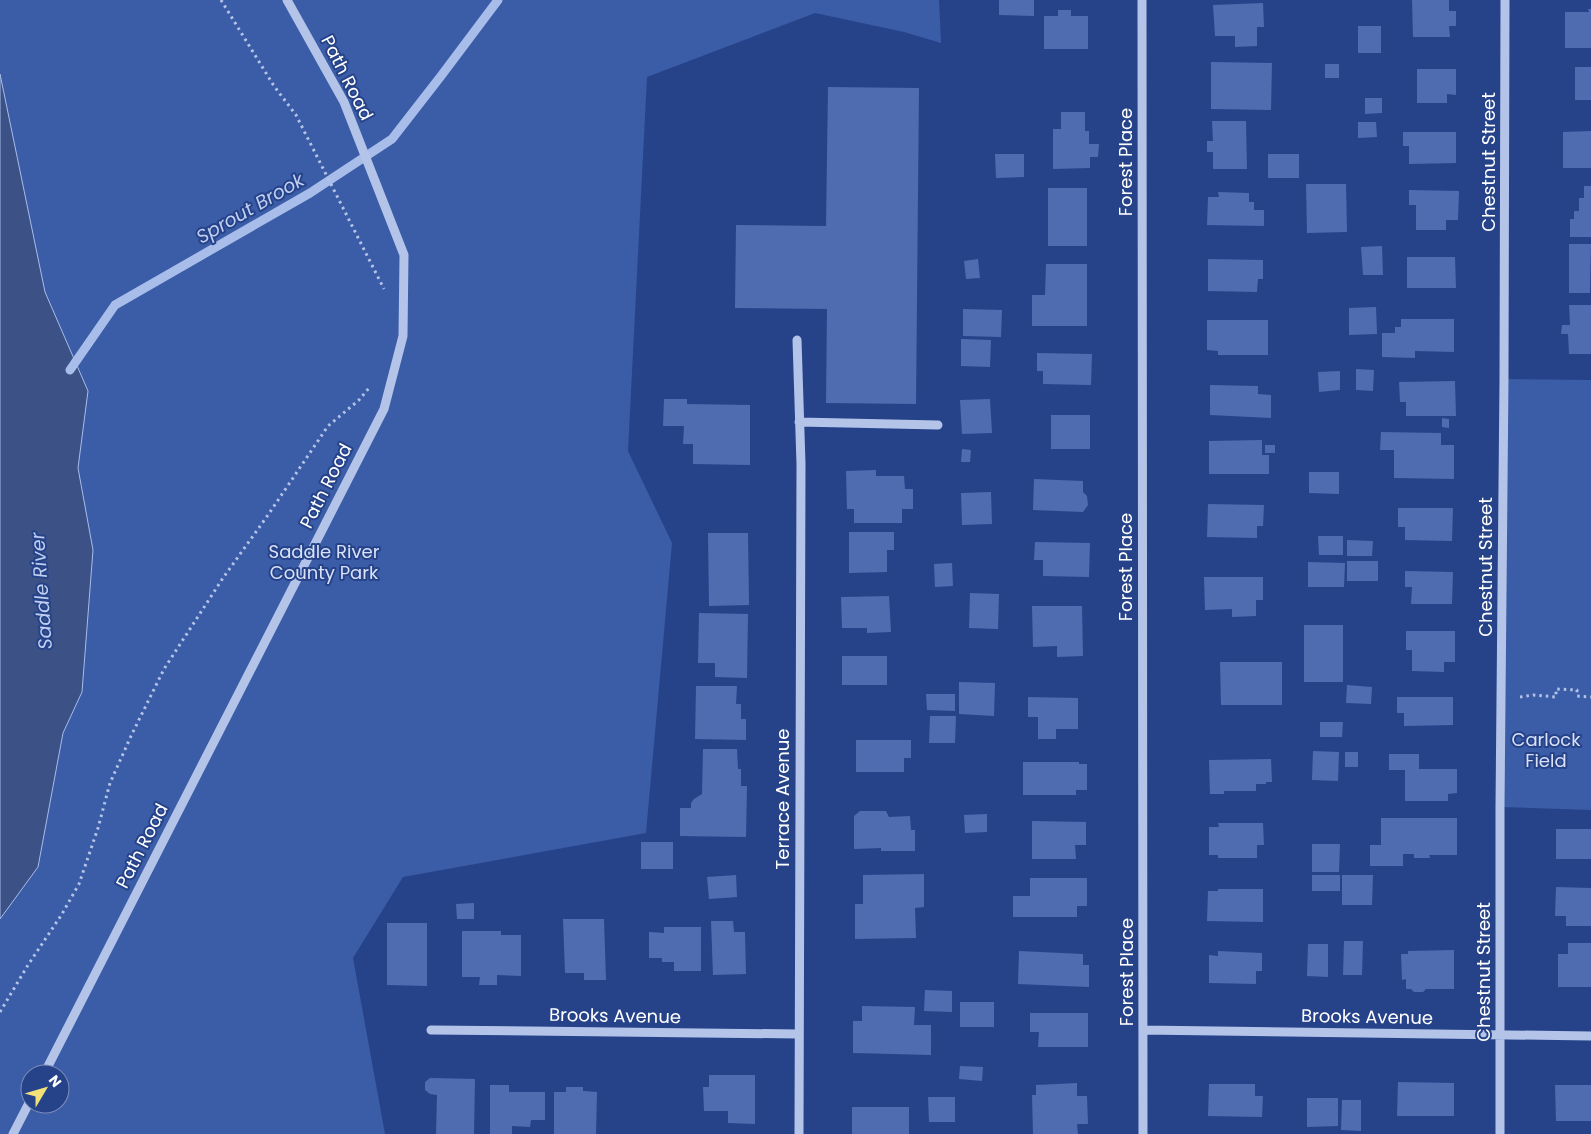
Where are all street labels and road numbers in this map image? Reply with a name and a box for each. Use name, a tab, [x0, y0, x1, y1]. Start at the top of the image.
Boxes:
street label: Path Road	[315, 31, 380, 125]
street label: Chestnut Street	[1476, 92, 1501, 232]
street label: Forest Place	[1113, 108, 1138, 216]
street label: Path Road	[293, 439, 358, 533]
street label: Chestnut Street	[1473, 497, 1498, 637]
street label: Forest Place	[1113, 513, 1138, 621]
street label: Terrace Avenue	[770, 729, 795, 869]
street label: Path Road	[109, 799, 174, 893]
street label: Chestnut Street	[1471, 902, 1496, 1042]
street label: Forest Place	[1114, 918, 1139, 1026]
street label: Brooks Avenue	[549, 1002, 681, 1029]
street label: Brooks Avenue	[1301, 1003, 1433, 1030]

